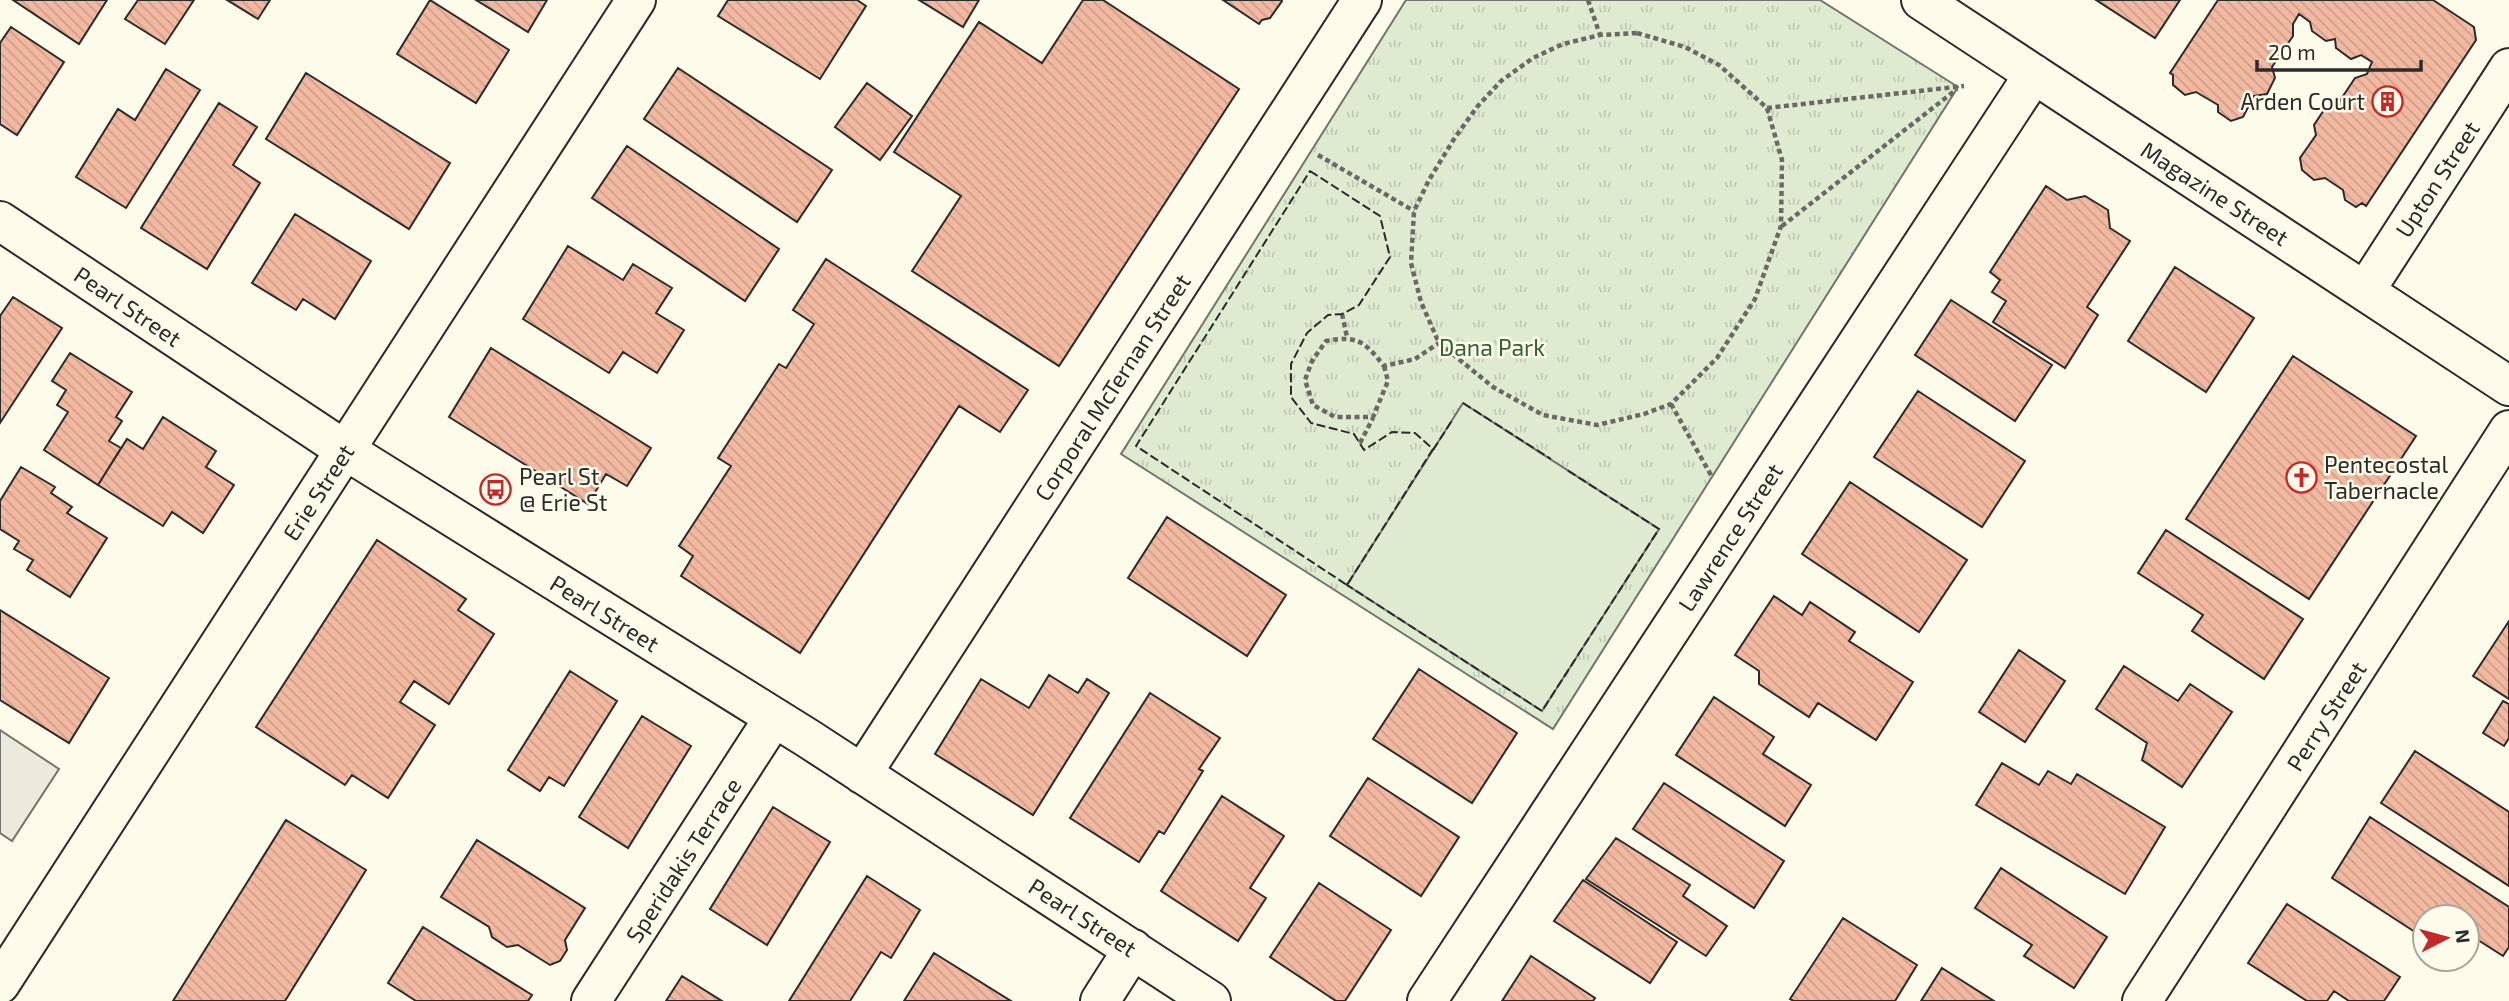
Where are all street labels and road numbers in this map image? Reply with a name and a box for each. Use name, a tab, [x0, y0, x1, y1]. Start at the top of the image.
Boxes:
street label: Upton Street	[2389, 115, 2485, 242]
street label: Magazine Street	[2136, 135, 2294, 251]
street label: Pearl Street	[69, 260, 187, 352]
street label: Corporal McTernan Street	[1028, 268, 1196, 506]
street label: Erie Street	[277, 438, 360, 545]
street label: Lawrence Street	[1672, 458, 1788, 616]
street label: Pearl Street	[545, 569, 665, 658]
street label: Perry Street	[2280, 656, 2372, 776]
street label: Speridakis Terrace	[619, 772, 747, 948]
street label: Pearl Street	[1024, 872, 1142, 962]

